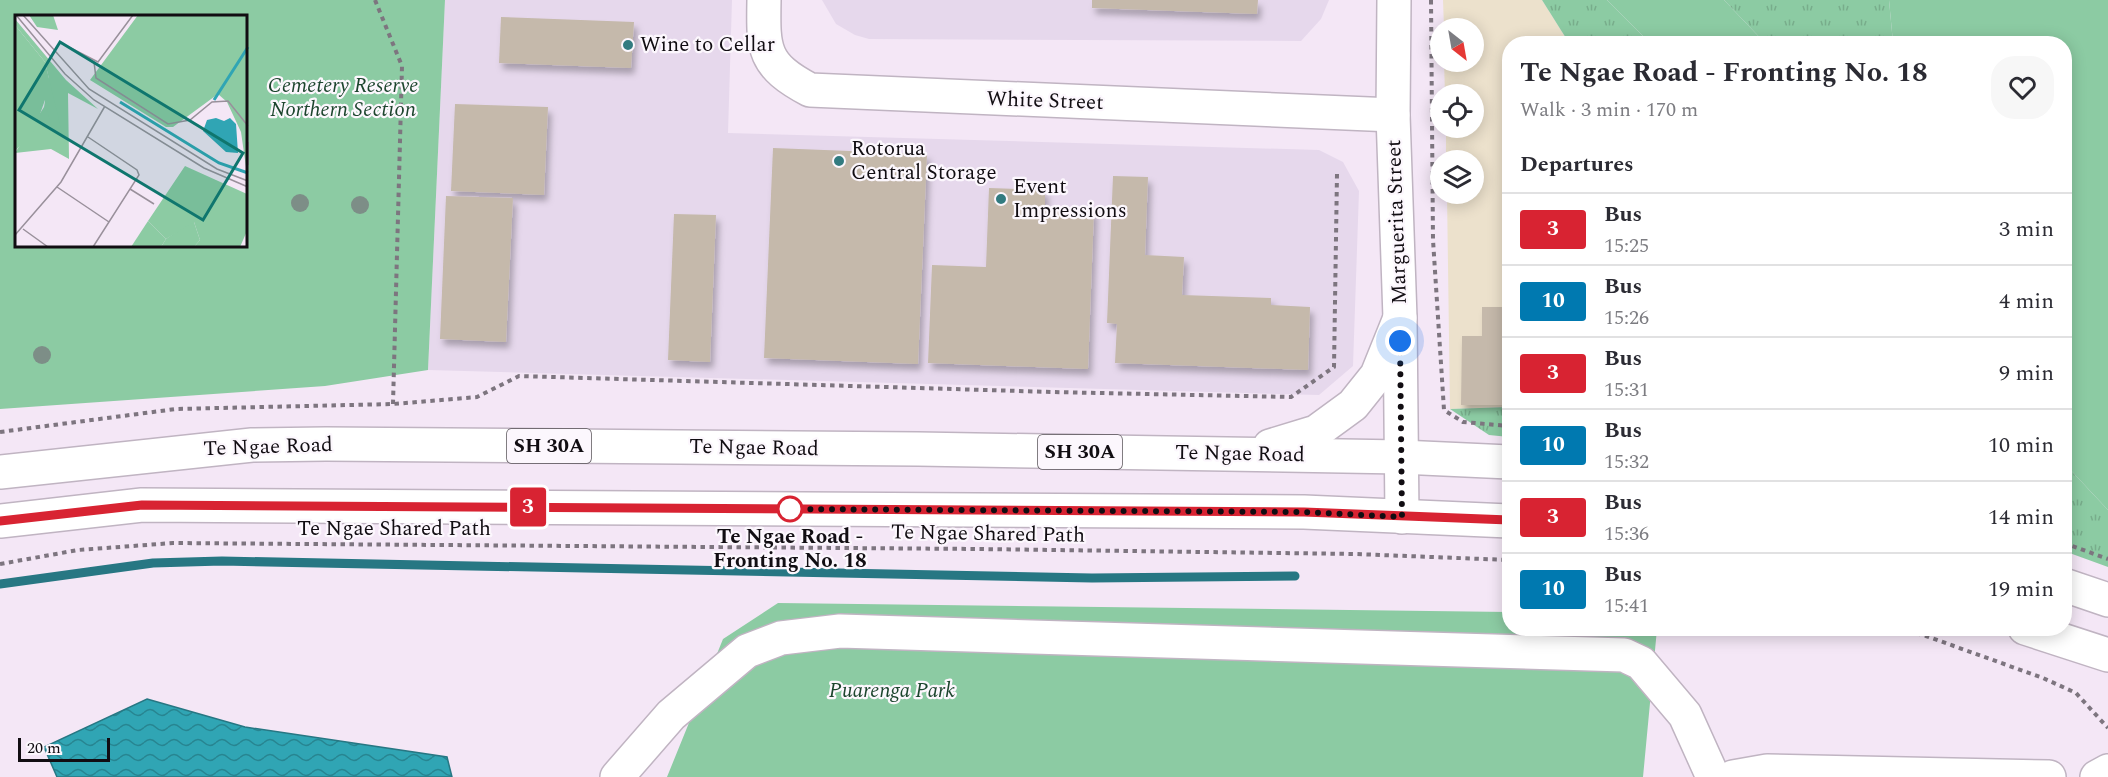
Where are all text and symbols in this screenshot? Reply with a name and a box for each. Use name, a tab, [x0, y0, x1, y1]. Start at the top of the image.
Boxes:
inset map	[15, 15, 248, 248]
north arrow	[1430, 18, 1484, 72]
map controls	[1430, 18, 1484, 204]
place label: Wine to Cellar	[640, 29, 775, 61]
marker: Wine to Cellar	[621, 38, 635, 52]
text: Te Ngae Road - Fronting No. 18	[1520, 51, 1928, 94]
button: heart	[1991, 56, 2054, 119]
park label: Cemetery Reserve Northern Section	[268, 70, 418, 126]
street label: White Street	[986, 83, 1104, 119]
button: locate	[1430, 84, 1484, 138]
text: Walk · 3 min · 170 m	[1520, 95, 1698, 125]
place label: Rotorua Central Storage	[851, 133, 997, 189]
street label: Marguerita Street	[1378, 139, 1416, 305]
text: Departures	[1520, 148, 1634, 181]
button: layers	[1430, 150, 1484, 204]
marker: Rotorua Central Storage	[832, 154, 846, 168]
place label: Event Impressions	[1013, 171, 1127, 227]
marker: Event Impressions	[994, 192, 1008, 206]
text: Bus	[1604, 198, 1642, 231]
text: 3	[1547, 213, 1559, 245]
text: 3 min	[1999, 213, 2054, 246]
text: 15:25	[1604, 231, 1649, 261]
text: Bus	[1604, 270, 1642, 303]
text: 10	[1541, 285, 1565, 317]
text: 4 min	[1999, 285, 2054, 318]
text: 15:26	[1604, 303, 1649, 333]
your location	[1385, 326, 1415, 356]
text: Bus	[1604, 342, 1642, 375]
text: 3	[1547, 357, 1559, 389]
text: 9 min	[1999, 357, 2054, 390]
text: 15:31	[1604, 375, 1649, 405]
text: Bus	[1604, 414, 1642, 447]
street label: Te Ngae Road	[203, 429, 333, 465]
road number: SH 30A	[507, 429, 591, 463]
text: 10	[1541, 429, 1565, 461]
text: 10 min	[1988, 429, 2054, 462]
street label: Te Ngae Road	[689, 431, 819, 465]
road number: SH 30A	[1038, 435, 1122, 469]
street label: Te Ngae Road	[1175, 437, 1305, 471]
text: 15:32	[1604, 447, 1649, 477]
text: Bus	[1604, 486, 1642, 519]
line badge: 3	[508, 488, 548, 526]
text: 3	[522, 491, 534, 523]
marker: Te Ngae Road - Fronting No. 18	[777, 496, 803, 522]
text: 3	[1547, 501, 1559, 533]
text: 14 min	[1988, 501, 2054, 534]
street label: Te Ngae Shared Path	[297, 513, 491, 545]
street label: Te Ngae Shared Path	[891, 516, 1085, 552]
text: 15:36	[1604, 519, 1649, 549]
place label: Te Ngae Road - Fronting No. 18	[713, 521, 867, 577]
text: Bus	[1604, 558, 1642, 591]
text: 10	[1541, 573, 1565, 605]
text: 19 min	[1988, 573, 2054, 606]
text: 15:41	[1604, 591, 1649, 621]
park label: Puarenga Park	[829, 675, 955, 707]
scale bar	[18, 735, 110, 762]
text: 20 m	[27, 736, 61, 760]

